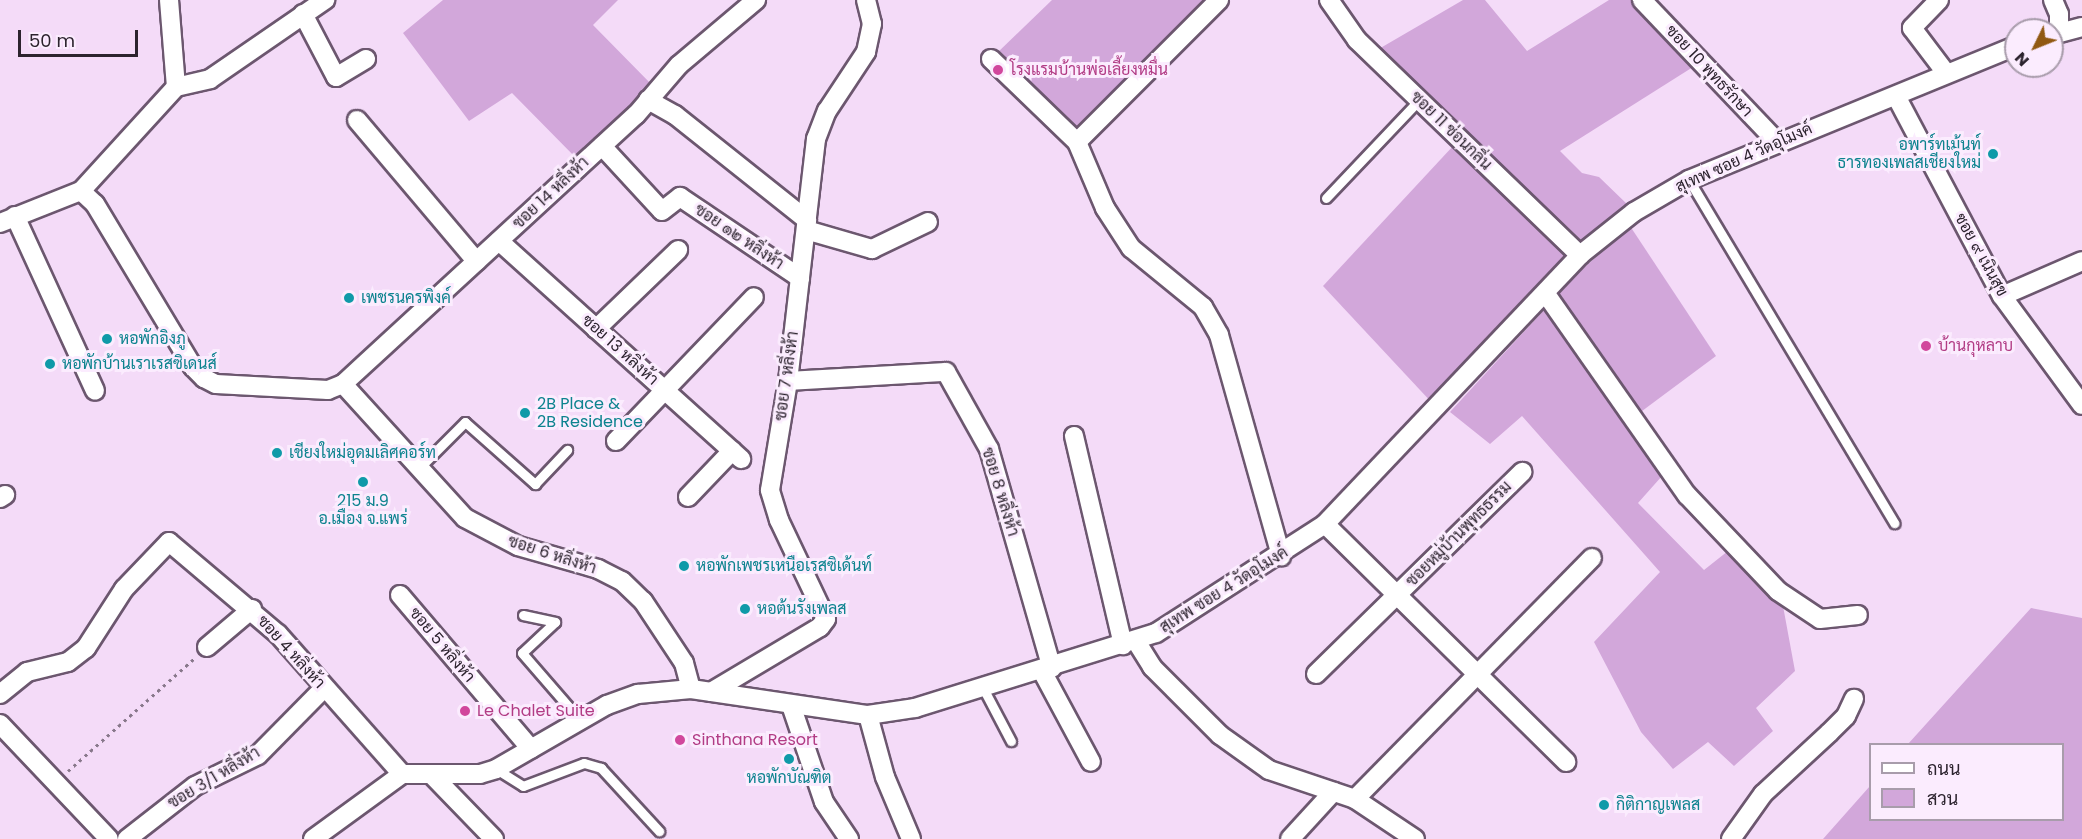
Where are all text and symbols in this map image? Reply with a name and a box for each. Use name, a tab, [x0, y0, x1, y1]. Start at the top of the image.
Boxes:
scale bar	[21, 18, 141, 56]
north arrow	[2004, 18, 2064, 78]
street label: ซอย 10 พุทธรักษา	[1662, 21, 1756, 121]
text: 50 m	[29, 28, 75, 53]
text: N	[2009, 47, 2034, 72]
place label: โรงแรมบ้านพ่อเลี้ยงหมื่น	[1010, 60, 1168, 80]
marker: โรงแรมบ้านพ่อเลี้ยงหมื่น	[991, 63, 1005, 77]
street label: ซอย 11 ซ่อนกลิ่น	[1406, 88, 1496, 174]
street label: สุเทพ ซอย 4 วัดอุโมงค์	[1673, 119, 1815, 197]
place label: อพาร์ทเม้นท์ ธารทองเพลสเชียงใหม่	[1837, 135, 1981, 173]
marker: อพาร์ทเม้นท์ ธารทองเพลสเชียงใหม่	[1986, 147, 2000, 161]
street label: ซอย 14 หลิ่งห้า	[509, 153, 593, 233]
street label: ซอย ๑๒ หลิ่งห้า	[691, 200, 787, 274]
street label: ซอย ๙ เนินสุข	[1950, 210, 2012, 300]
place label: เพชรนครพิงค์	[361, 288, 451, 308]
marker: เพชรนครพิงค์	[342, 291, 356, 305]
street label: ซอย 13 หลิ่งห้า	[578, 311, 662, 389]
place label: หอพักอิงภู	[119, 329, 186, 349]
street label: ซอย 7 หลิ่งห้า	[771, 330, 803, 422]
marker: หอพักอิงภู	[100, 332, 114, 346]
place label: บ้านกุหลาบ	[1938, 336, 2013, 356]
marker: บ้านกุหลาบ	[1919, 339, 1933, 353]
place label: หอพักบ้านเราเรสซิเดนส์	[62, 354, 217, 374]
marker: หอพักบ้านเราเรสซิเดนส์	[43, 357, 57, 371]
place label: 2B Place & 2B Residence	[537, 394, 643, 432]
marker: 2B Place & 2B Residence	[518, 406, 532, 420]
place label: เชียงใหม่อุดมเลิศคอร์ท	[289, 443, 436, 463]
street label: ซอย 8 หลิ่งห้า	[977, 445, 1023, 539]
marker: เชียงใหม่อุดมเลิศคอร์ท	[270, 446, 284, 460]
marker: 215 ม.9 อ.เมือง จ.แพร่	[356, 475, 370, 489]
street label: ซอยหมู่บ้านพุทธธรรม	[1402, 477, 1516, 591]
place label: 215 ม.9 อ.เมือง จ.แพร่	[318, 491, 408, 529]
street label: ซอย 6 หลิ่งห้า	[505, 532, 599, 578]
street label: สุเทพ ซอย 4 วัดอุโมงค์	[1156, 543, 1292, 637]
place label: หอพักเพชรเหนือเรสซิเด้นท์	[696, 556, 872, 576]
marker: หอพักเพชรเหนือเรสซิเด้นท์	[677, 559, 691, 573]
place label: หอต้นรังเพลส	[757, 599, 847, 619]
marker: หอต้นรังเพลส	[738, 602, 752, 616]
street label: ซอย 5 หลิ่งห้า	[405, 604, 479, 686]
street label: ซอย 4 หลิ่งห้า	[253, 612, 329, 692]
place label: Le Chalet Suite	[477, 701, 595, 721]
marker: Le Chalet Suite	[458, 704, 472, 718]
place label: Sinthana Resort	[692, 730, 818, 750]
marker: Sinthana Resort	[673, 733, 687, 747]
street label: ซอย 3/1 หลิ่งห้า	[165, 743, 263, 813]
legend	[1869, 743, 2064, 821]
marker: หอพักบัณฑิต	[782, 752, 796, 766]
text: ถนน	[1927, 756, 1960, 781]
place label: หอพักบัณฑิต	[747, 768, 831, 788]
text: สวน	[1927, 786, 1958, 811]
place label: กิติกาญเพลส	[1616, 795, 1700, 815]
marker: กิติกาญเพลส	[1597, 798, 1611, 812]

